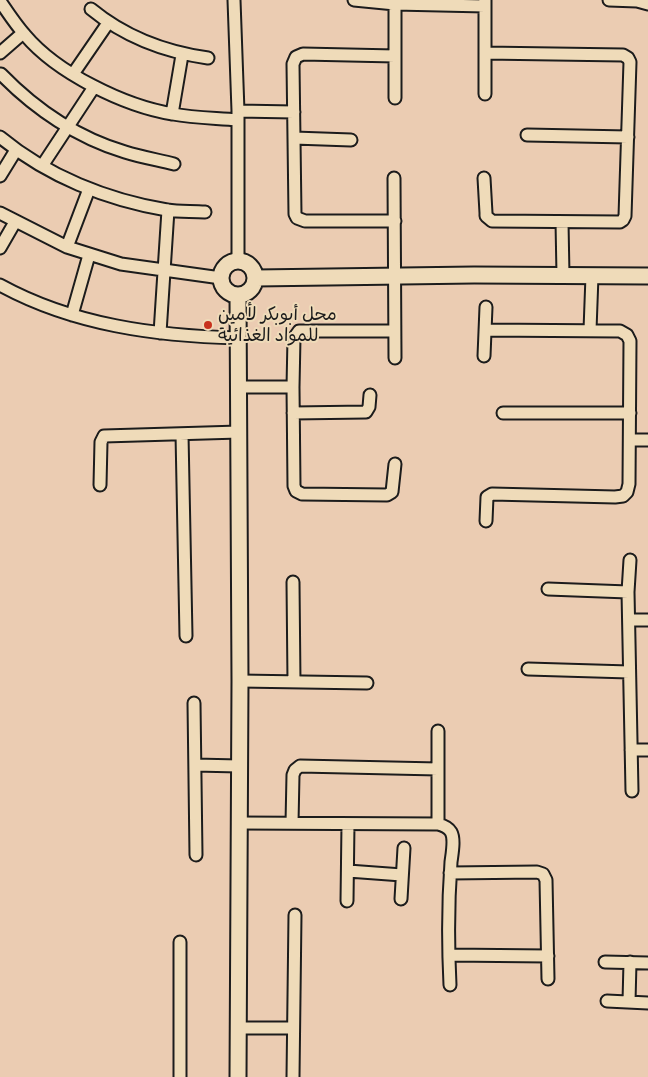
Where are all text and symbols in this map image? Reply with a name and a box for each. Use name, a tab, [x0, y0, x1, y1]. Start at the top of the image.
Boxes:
place label: محل أبوبكر لأمين للمواد الغذائية	[218, 304, 337, 346]
marker: محل أبوبكر لأمين للمواد الغذائية	[202, 319, 214, 331]

